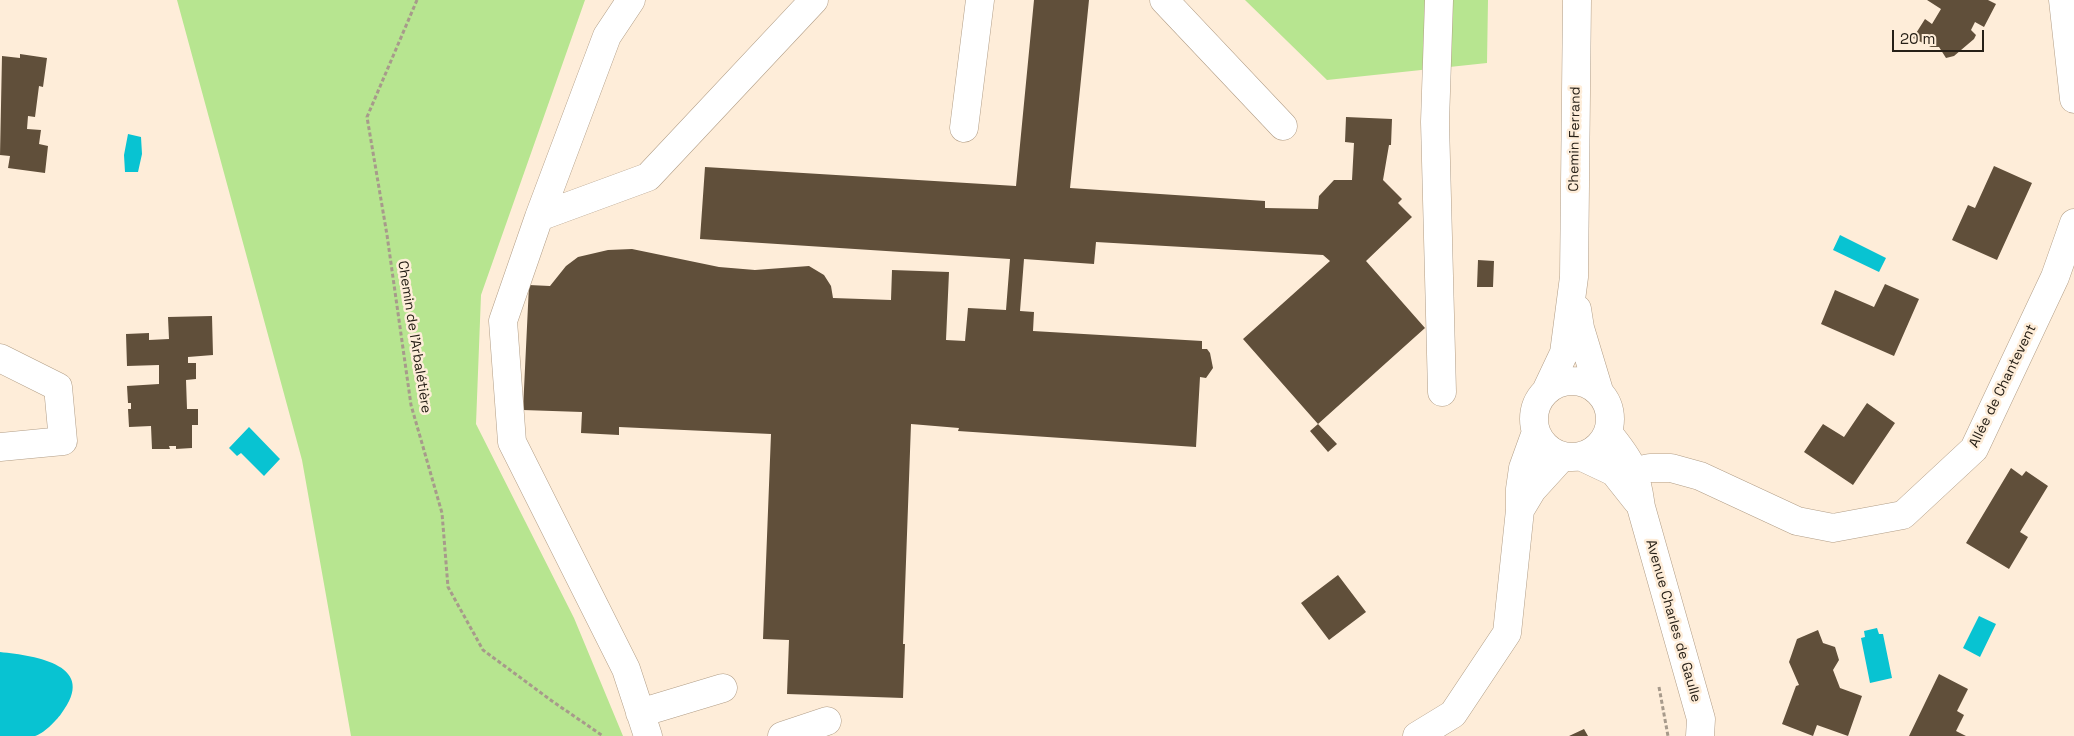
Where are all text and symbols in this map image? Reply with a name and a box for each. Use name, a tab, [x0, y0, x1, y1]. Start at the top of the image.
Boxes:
scale bar	[1894, 20, 1986, 52]
text: 20 m	[1900, 29, 1935, 48]
street label: Chemin Ferrand	[1566, 86, 1584, 192]
street label: Chemin de l'Arbalétière	[394, 260, 434, 414]
street label: Allée de Chantevent	[1966, 322, 2040, 450]
street label: Avenue Charles de Gaulle	[1642, 538, 1704, 704]

